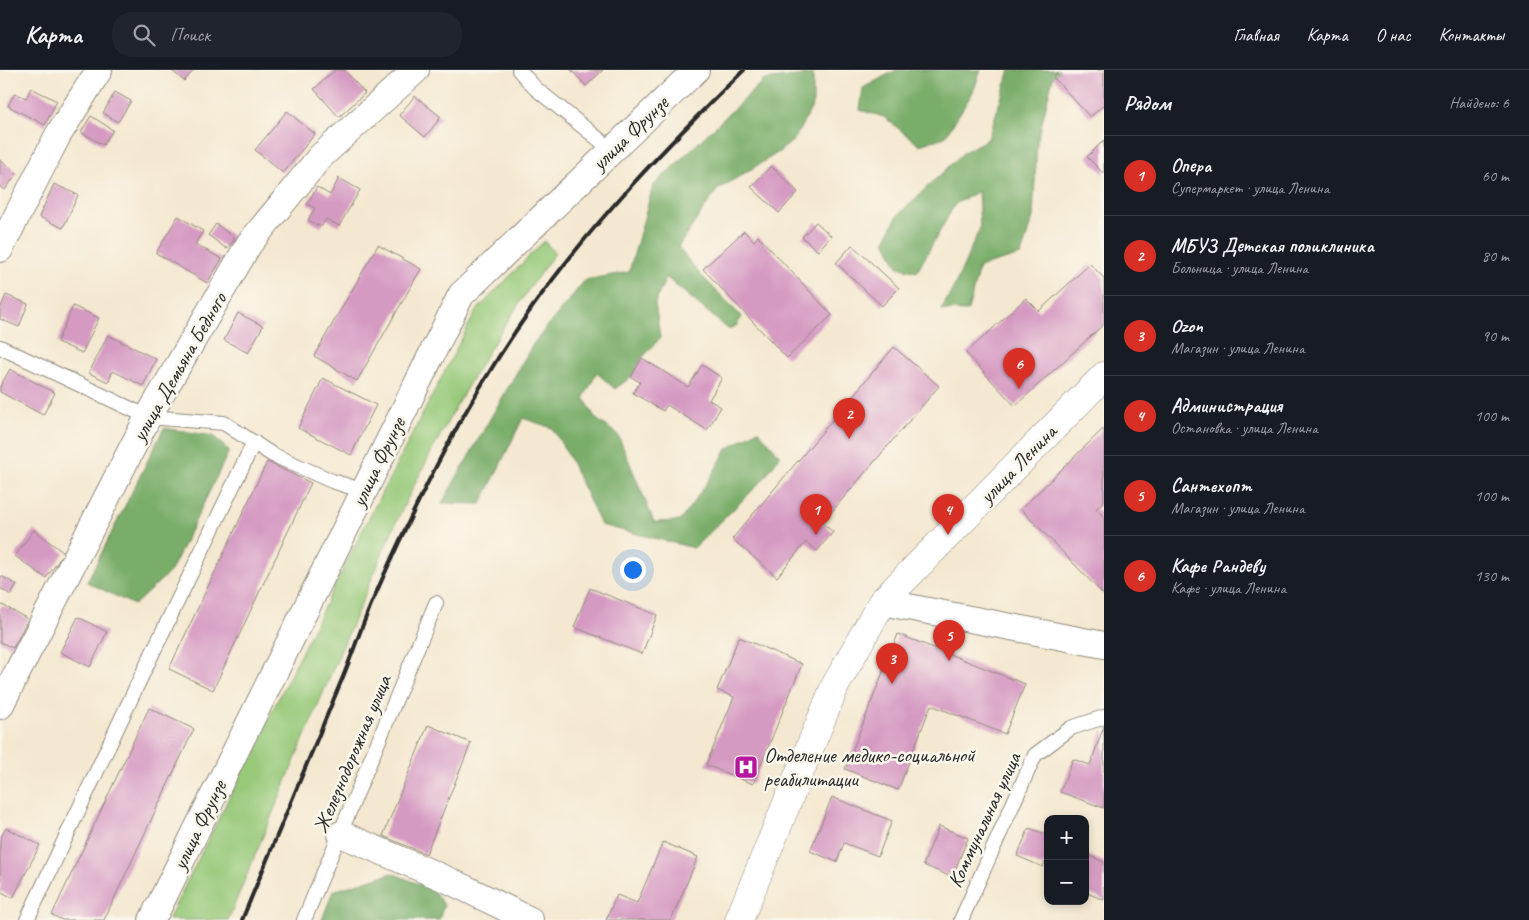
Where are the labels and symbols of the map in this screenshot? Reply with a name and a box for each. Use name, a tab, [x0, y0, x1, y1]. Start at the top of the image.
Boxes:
street label: улица Фрунзе	[585, 89, 674, 177]
street label: улица Демьяна Бедного	[125, 287, 233, 448]
pin: 6	[1003, 348, 1035, 389]
pin: 2	[833, 398, 865, 439]
street label: улица Фрунзе	[344, 412, 411, 513]
street label: улица Ленина	[973, 417, 1064, 510]
pin: 1	[800, 494, 832, 535]
pin: 4	[932, 494, 964, 535]
your location	[620, 557, 646, 583]
pin: 5	[933, 620, 965, 661]
pin: 3	[876, 643, 908, 684]
street label: Железнодорожная улица	[307, 670, 398, 837]
place label: Отделение медико-социальной реабилитации	[764, 742, 976, 792]
street label: Коммунальная улица	[941, 747, 1027, 892]
hospital icon: Отделение медико-социальной реабилитации	[733, 754, 759, 780]
street label: улица Фрунзе	[165, 775, 232, 876]

